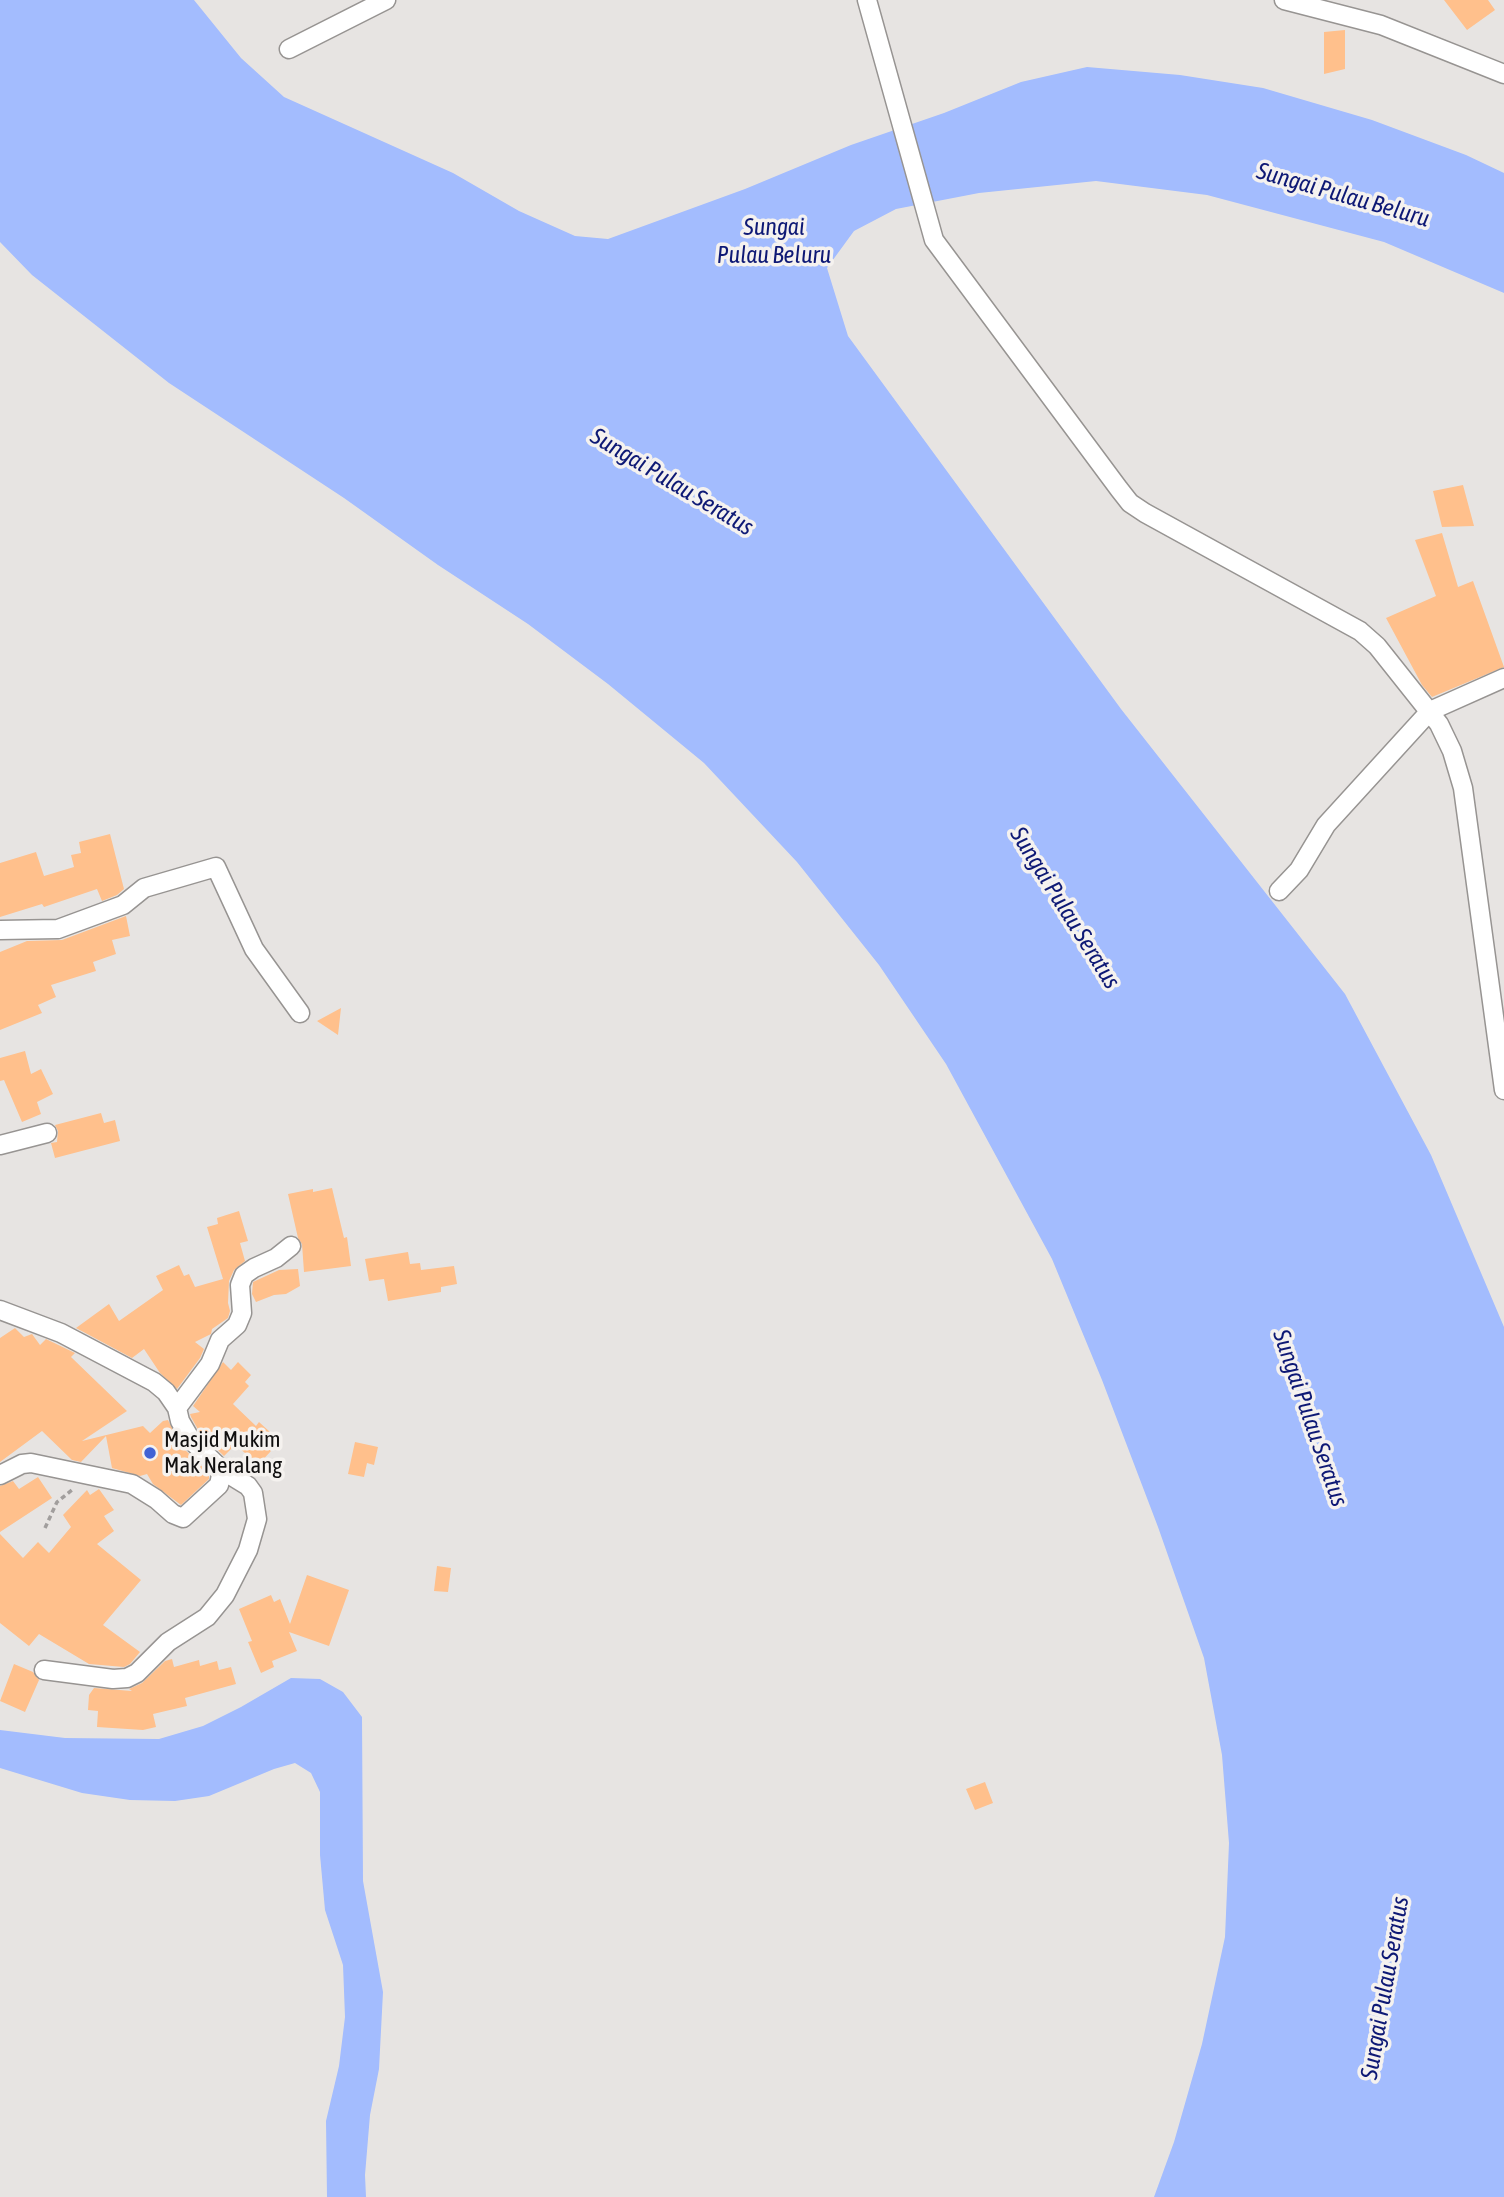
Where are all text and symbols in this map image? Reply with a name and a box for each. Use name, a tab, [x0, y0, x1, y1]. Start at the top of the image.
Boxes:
water label: Sungai Pulau Beluru	[1253, 157, 1433, 233]
water label: Sungai Pulau Beluru	[717, 213, 831, 269]
water label: Sungai Pulau Seratus	[585, 422, 759, 542]
water label: Sungai Pulau Seratus	[1004, 822, 1126, 994]
water label: Sungai Pulau Seratus	[1266, 1326, 1354, 1510]
place label: Masjid Mukim Mak Neralang	[164, 1426, 282, 1480]
marker: Masjid Mukim Mak Neralang	[142, 1445, 158, 1461]
water label: Sungai Pulau Seratus	[1355, 1894, 1415, 2082]

